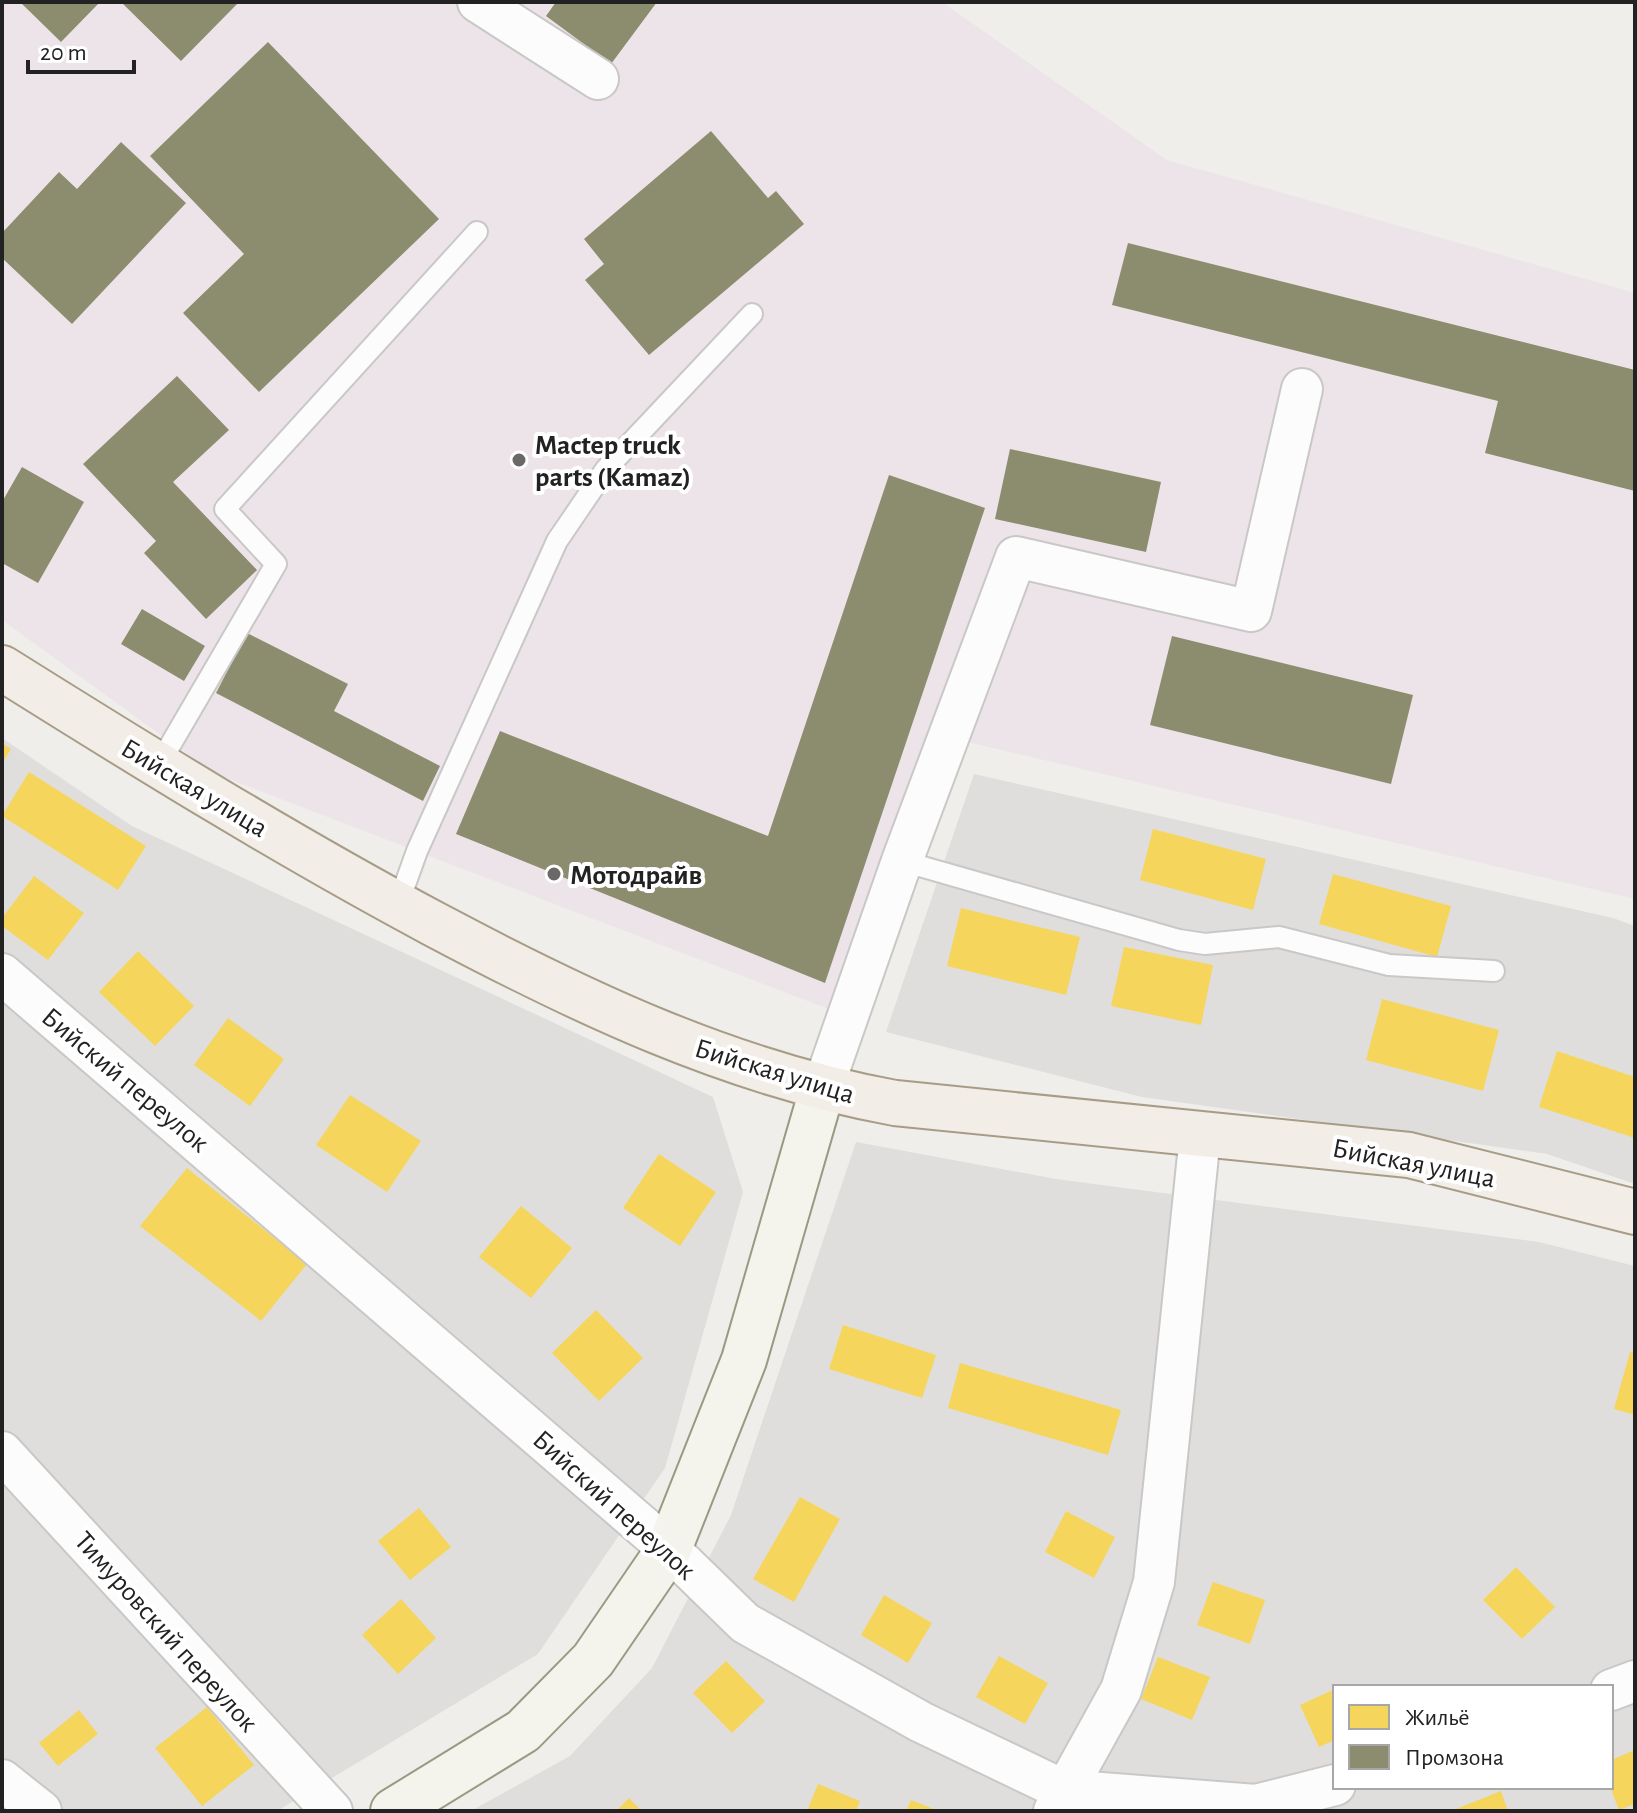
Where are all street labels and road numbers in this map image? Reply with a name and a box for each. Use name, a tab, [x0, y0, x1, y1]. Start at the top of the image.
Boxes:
street label: Бийская улица	[116, 734, 272, 843]
street label: Бийский переулок	[36, 1003, 214, 1158]
street label: Бийская улица	[691, 1034, 858, 1110]
street label: Бийская улица	[1330, 1134, 1498, 1194]
street label: Бийский переулок	[527, 1425, 700, 1586]
street label: Тимуровский переулок	[69, 1527, 262, 1738]

